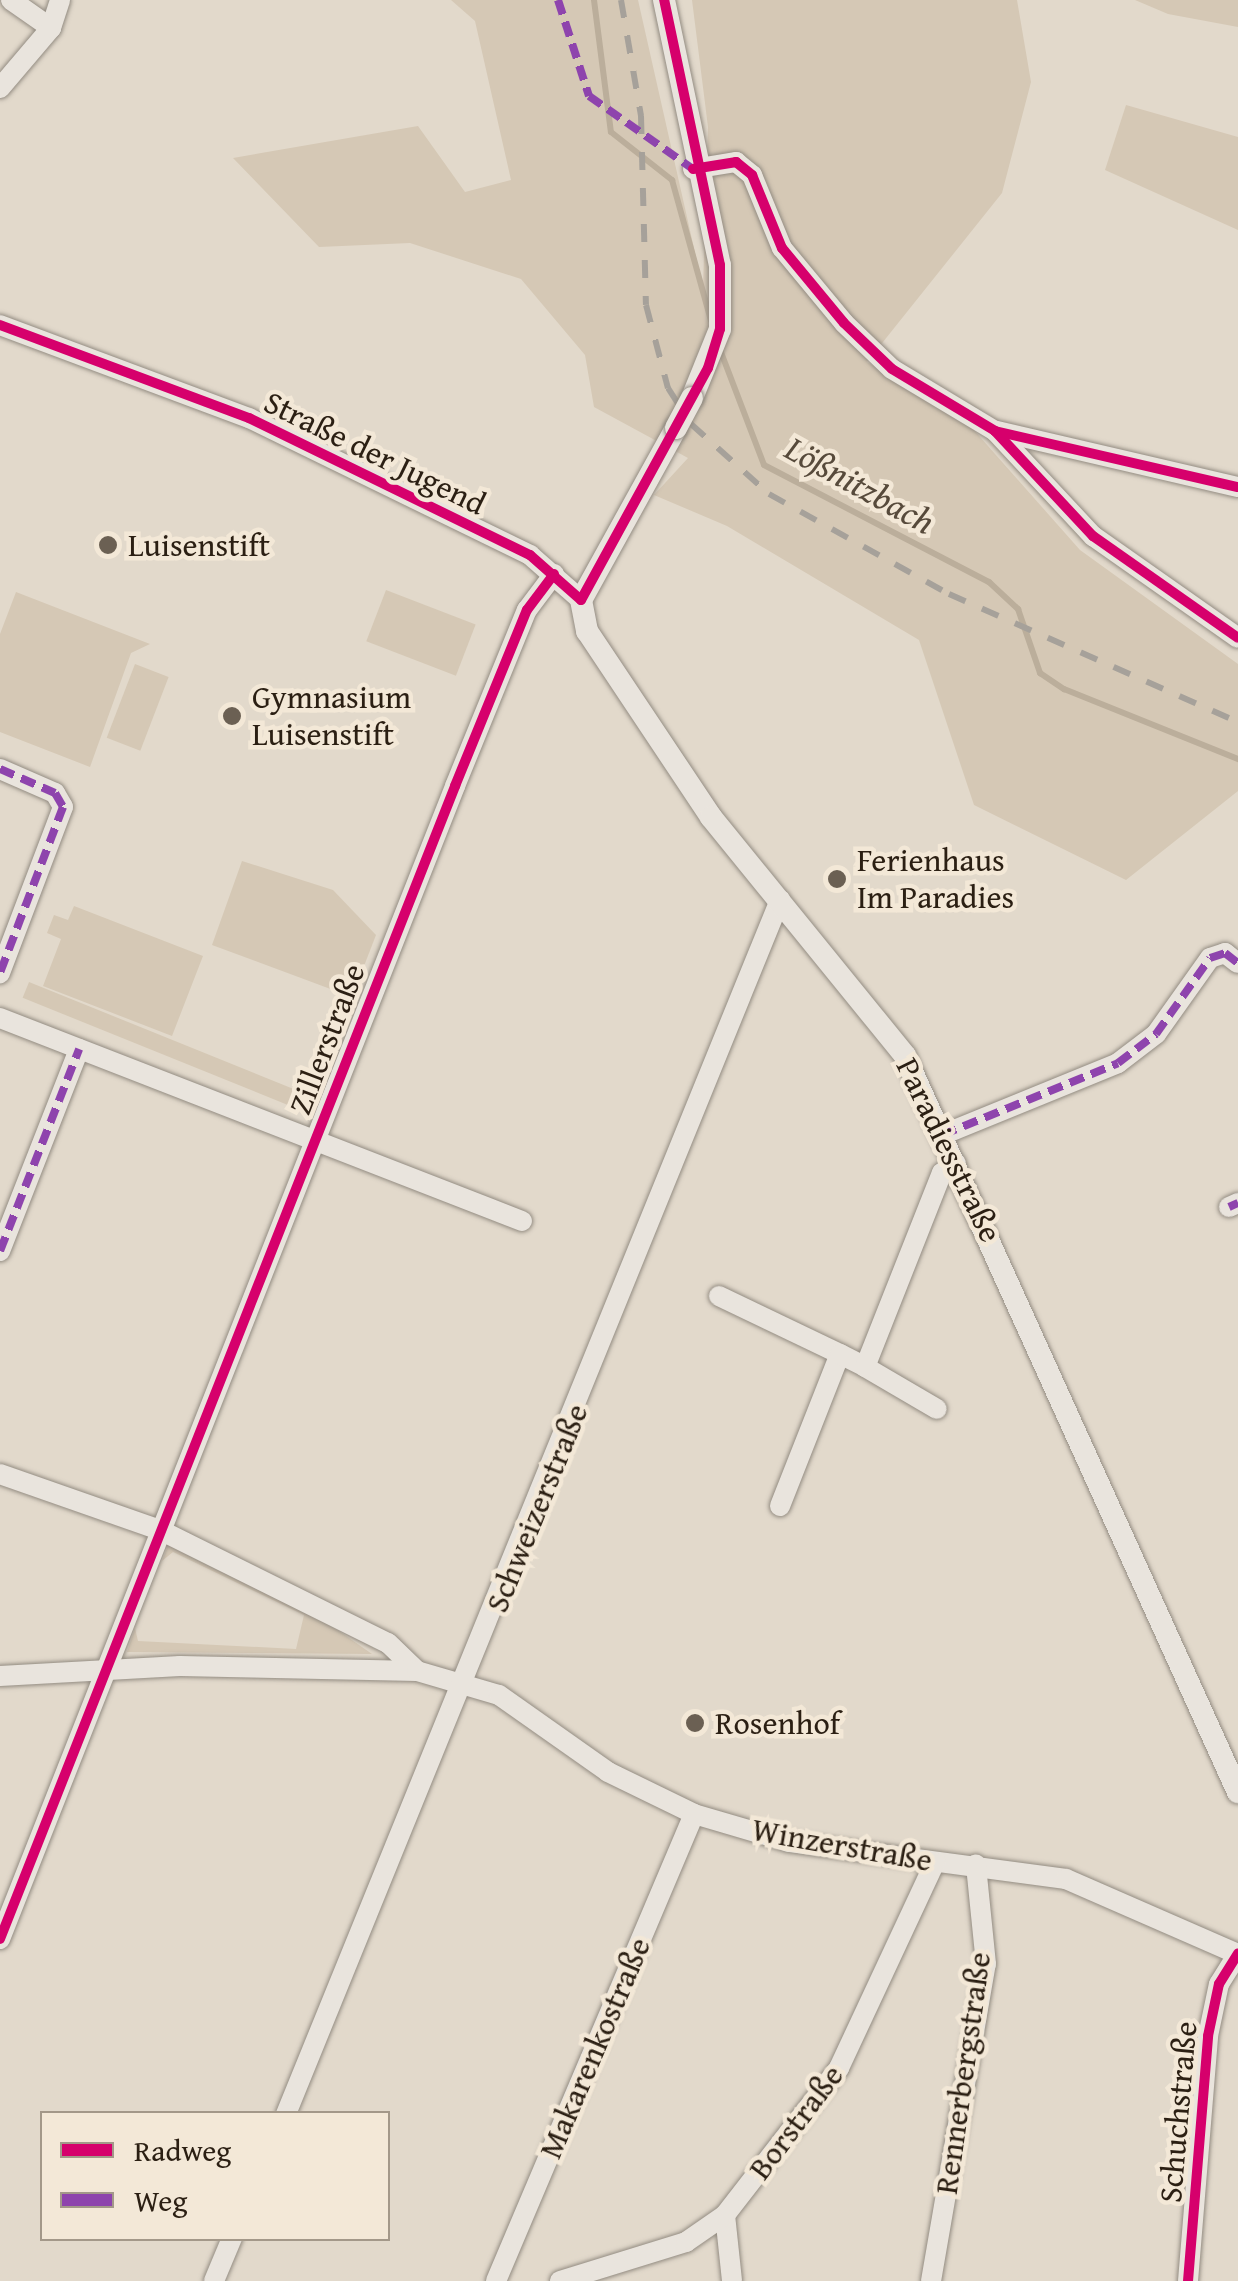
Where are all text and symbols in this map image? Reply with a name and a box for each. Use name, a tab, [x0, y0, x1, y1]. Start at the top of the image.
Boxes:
street label: Straße der Jugend	[258, 383, 492, 523]
water label: Lößnitzbach	[778, 427, 942, 543]
place label: Luisenstift	[128, 526, 270, 564]
marker: Luisenstift	[97, 534, 119, 556]
place label: Gymnasium Luisenstift	[252, 679, 411, 754]
marker: Gymnasium Luisenstift	[221, 705, 243, 727]
place label: Ferienhaus Im Paradies	[857, 842, 1014, 917]
marker: Ferienhaus Im Paradies	[826, 868, 848, 890]
street label: Zillerstraße	[281, 958, 373, 1120]
street label: Paradiesstraße	[888, 1052, 1010, 1248]
street label: Schweizerstraße	[478, 1398, 596, 1618]
place label: Rosenhof	[715, 1704, 840, 1742]
marker: Rosenhof	[684, 1712, 706, 1734]
street label: Winzerstraße	[749, 1810, 935, 1880]
street label: Makarenkostraße	[531, 1932, 659, 2164]
street label: Rennerbergstraße	[927, 1949, 999, 2197]
street label: Schuchstraße	[1151, 2020, 1205, 2204]
street label: Borstraße	[741, 2057, 851, 2187]
legend	[40, 2111, 390, 2241]
text: Radweg	[134, 2128, 231, 2172]
text: Weg	[134, 2178, 187, 2222]

